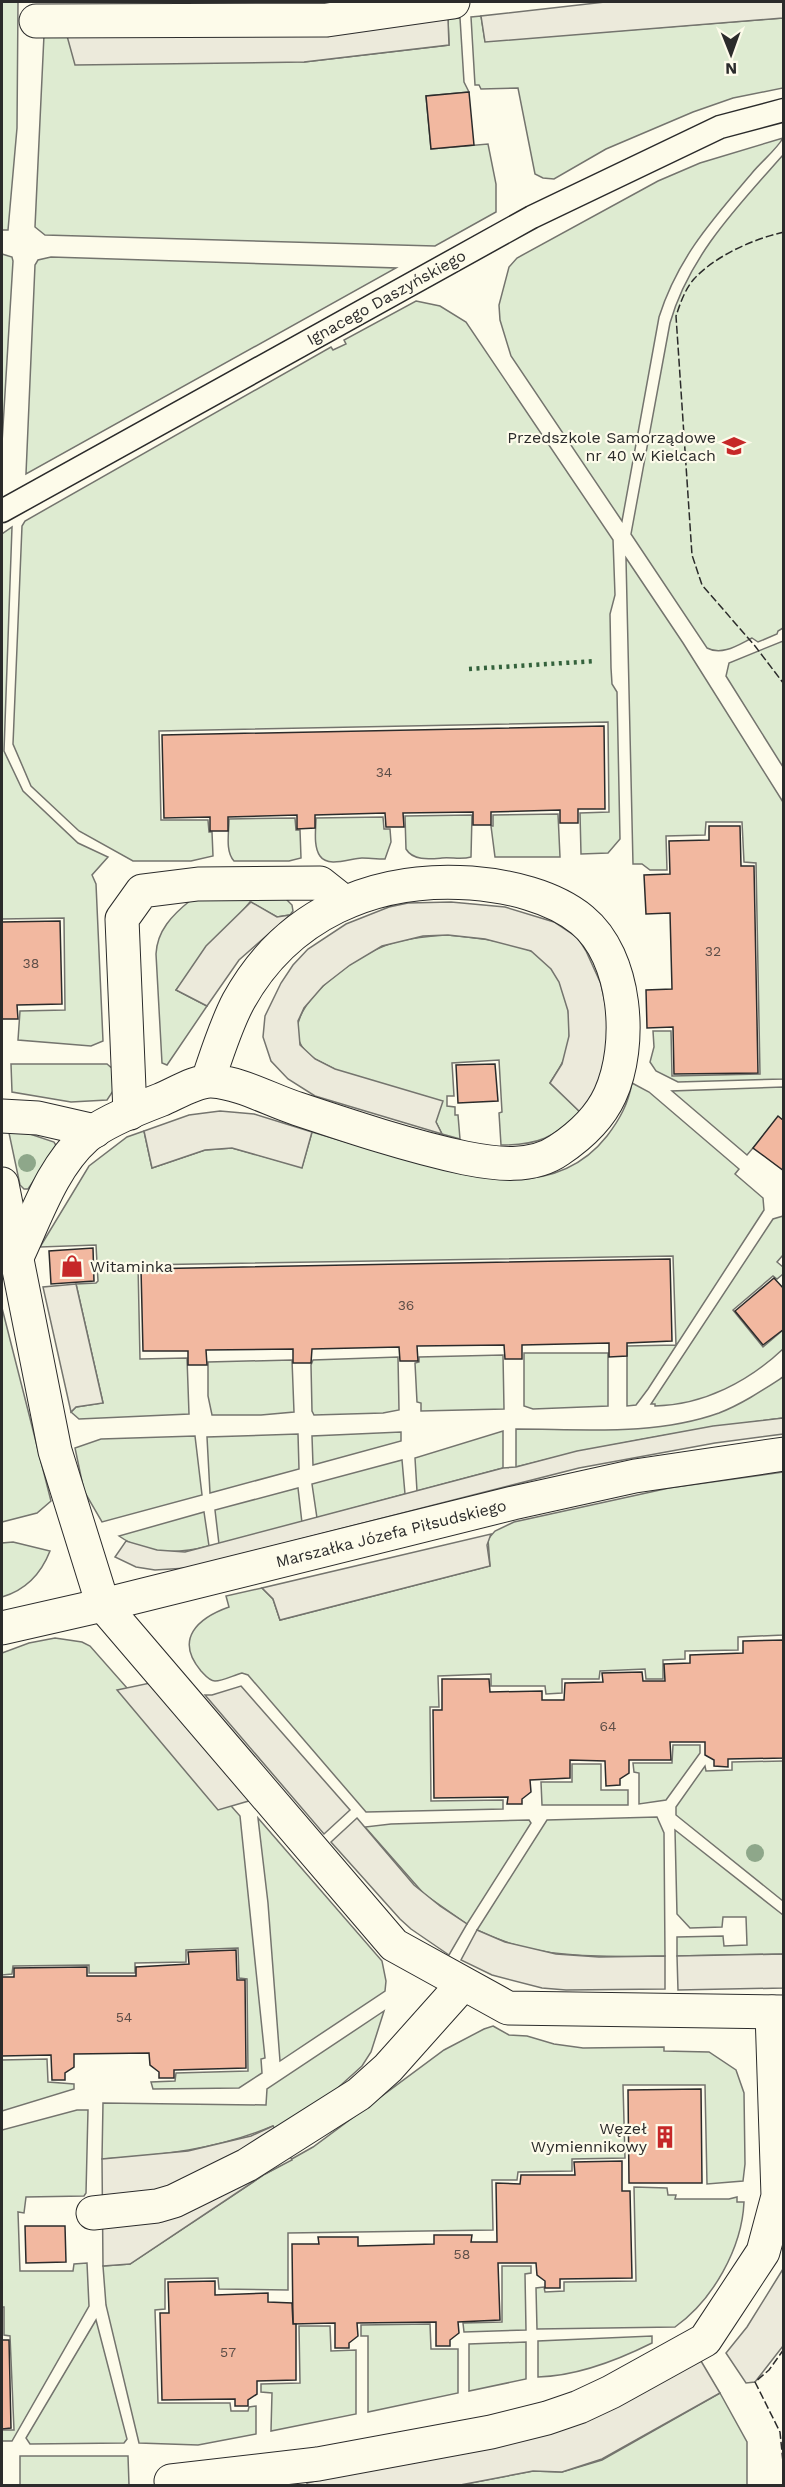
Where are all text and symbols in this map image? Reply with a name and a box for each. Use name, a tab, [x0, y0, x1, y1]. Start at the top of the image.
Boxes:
north arrow	[701, 24, 761, 84]
text: N	[725, 59, 737, 78]
street label: Ignacego Daszyńskiego	[304, 246, 469, 349]
place label: Przedszkole Samorządowe nr 40 w Kielcach	[507, 428, 716, 465]
school or university icon: Przedszkole Samorządowe nr 40 w Kielcach	[721, 433, 747, 459]
house number: 34	[376, 764, 392, 780]
house number: 32	[705, 943, 721, 959]
house number: 38	[23, 955, 39, 971]
shop icon: Witaminka	[59, 1253, 85, 1279]
place label: Witaminka	[90, 1257, 173, 1276]
house number: 36	[398, 1297, 414, 1313]
street label: Marszałka Józefa Piłsudskiego	[274, 1496, 508, 1571]
house number: 64	[599, 1718, 617, 1734]
house number: 54	[116, 2009, 132, 2025]
place label: Węzeł Wymiennikowy	[531, 2119, 648, 2156]
building icon: Węzeł Wymiennikowy	[652, 2124, 678, 2150]
house number: 58	[454, 2246, 470, 2262]
house number: 57	[220, 2344, 236, 2360]

